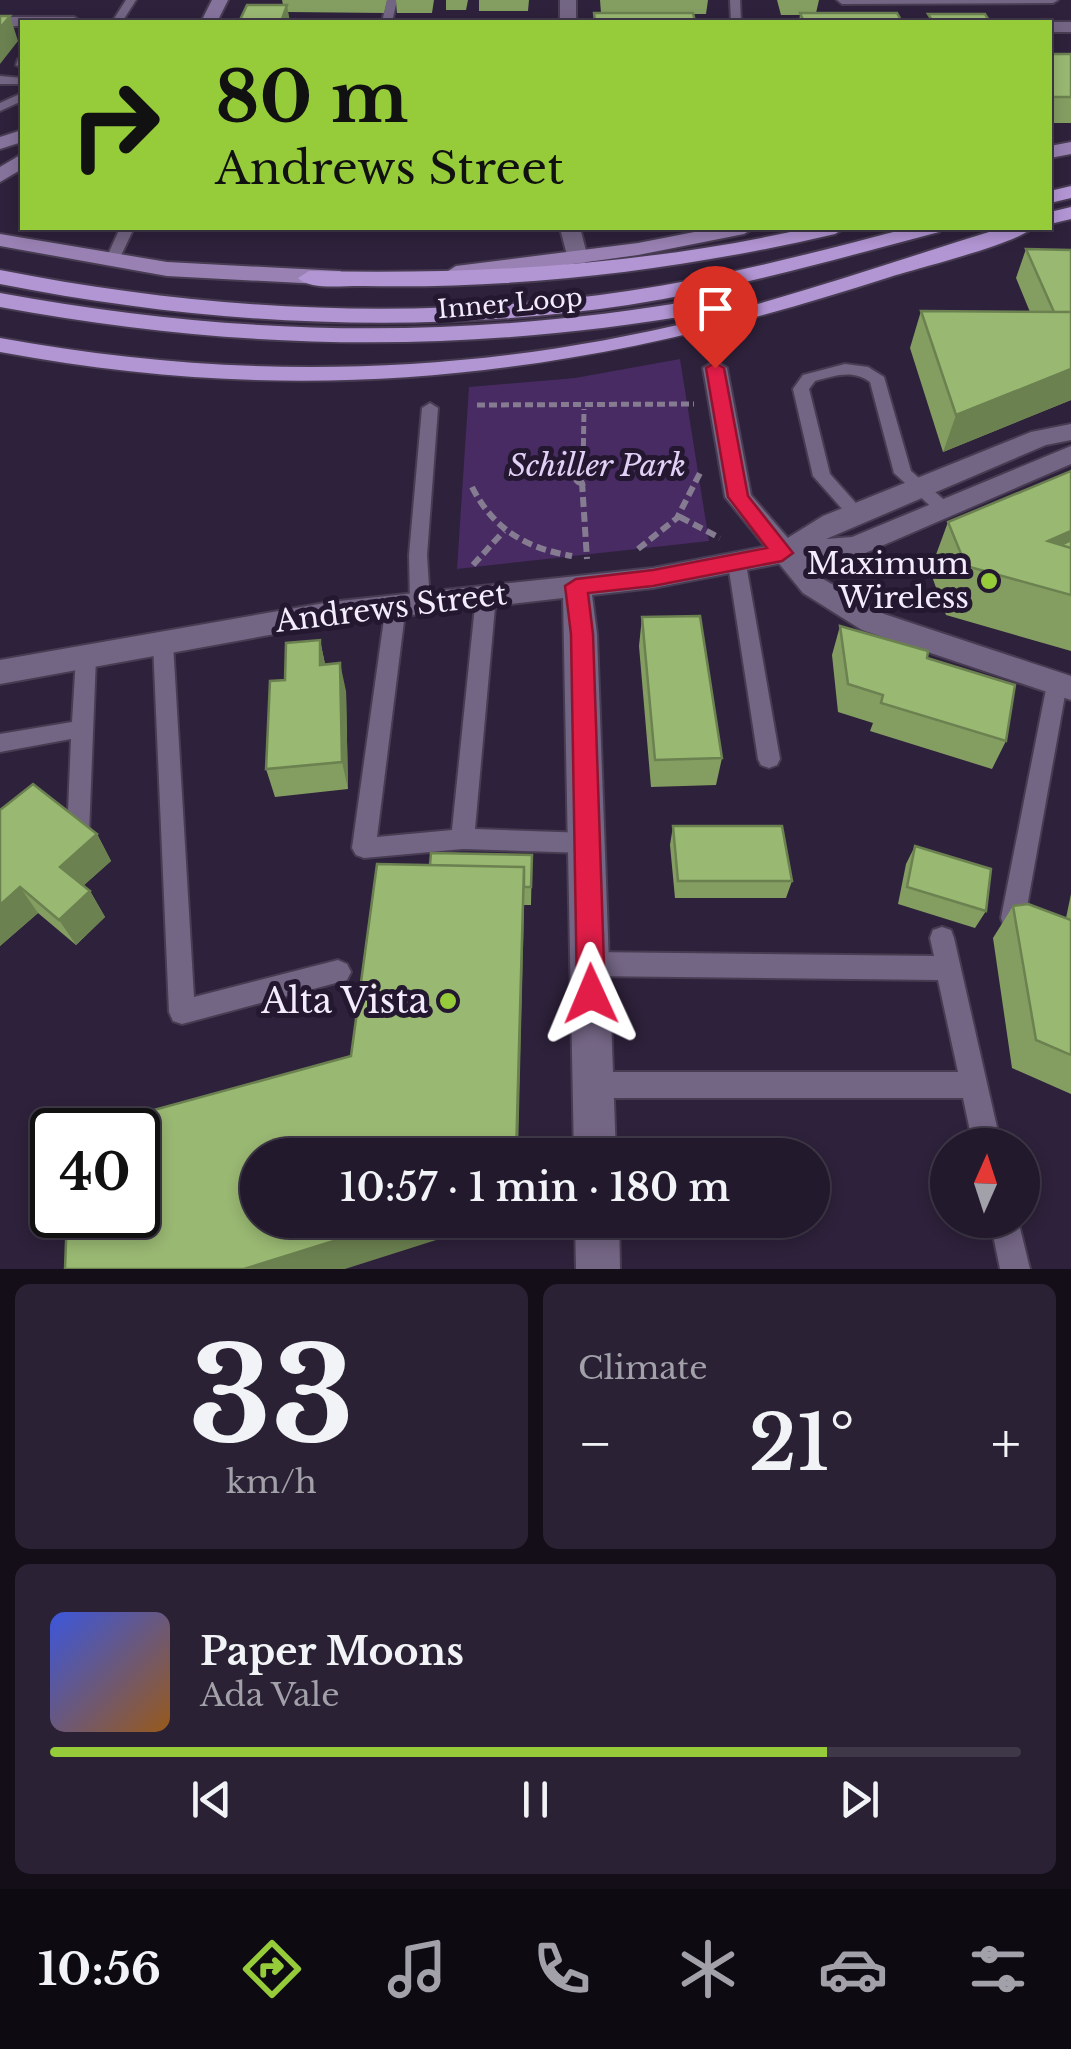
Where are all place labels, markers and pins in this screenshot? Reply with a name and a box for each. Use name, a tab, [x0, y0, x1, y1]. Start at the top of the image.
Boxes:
pin	[673, 266, 758, 369]
place label: Maximum Wireless	[807, 545, 969, 616]
marker: Maximum Wireless	[978, 570, 1000, 592]
place label: Alta Vista	[260, 979, 429, 1022]
marker: Alta Vista	[437, 990, 459, 1012]

